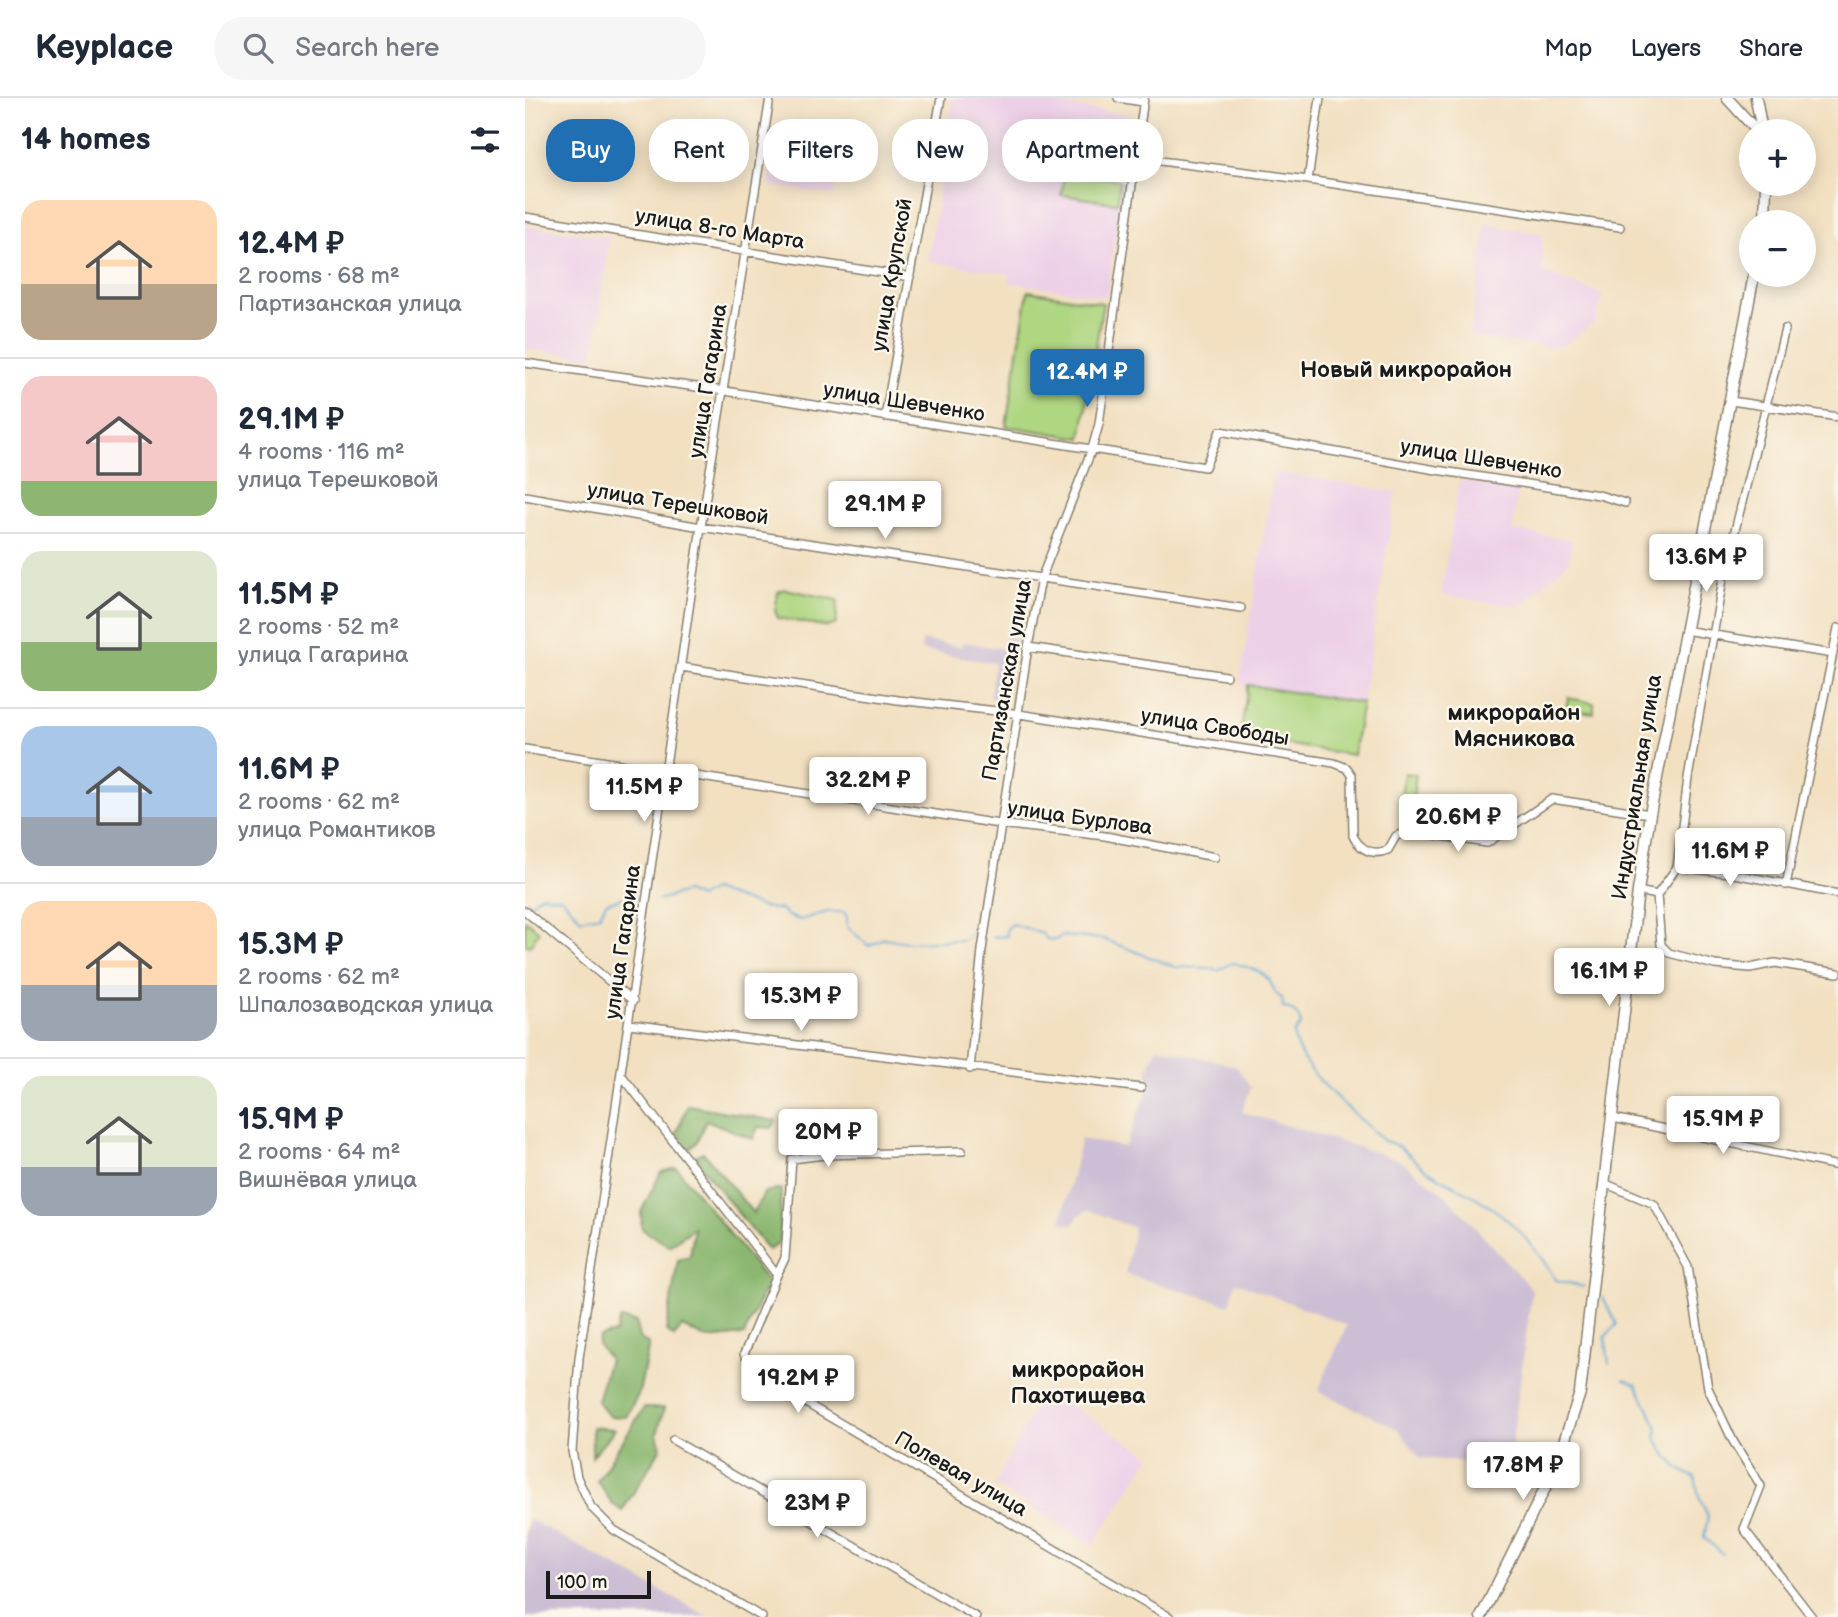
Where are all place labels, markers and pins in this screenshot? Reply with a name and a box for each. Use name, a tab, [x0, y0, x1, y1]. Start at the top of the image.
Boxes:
pin: 12.4M ₽	[1022, 350, 1152, 409]
pin: 29.1M ₽	[820, 482, 950, 541]
pin: 13.6M ₽	[1641, 534, 1771, 594]
pin: 32.2M ₽	[803, 758, 933, 817]
pin: 11.5M ₽	[579, 764, 709, 824]
pin: 20.6M ₽	[1393, 794, 1523, 854]
pin: 11.6M ₽	[1665, 828, 1795, 888]
pin: 16.1M ₽	[1544, 948, 1674, 1008]
pin: 15.3M ₽	[736, 974, 866, 1033]
pin: 15.9M ₽	[1658, 1096, 1788, 1156]
pin: 20M ₽	[779, 1110, 877, 1169]
pin: 19.2M ₽	[733, 1356, 863, 1415]
pin: 17.8M ₽	[1458, 1442, 1588, 1502]
pin: 23M ₽	[768, 1480, 866, 1540]

